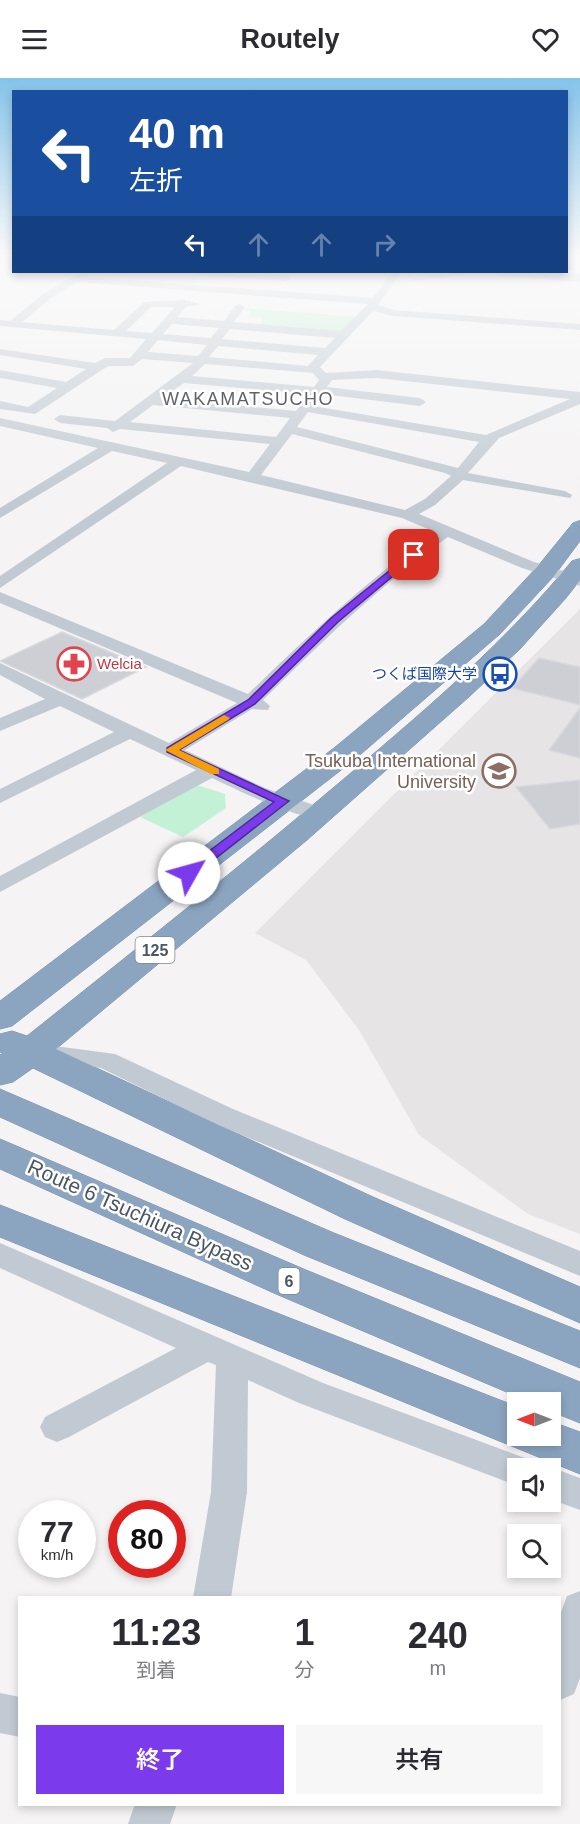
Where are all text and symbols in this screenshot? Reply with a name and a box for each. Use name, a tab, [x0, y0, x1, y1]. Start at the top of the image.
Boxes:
icon: menu	[18, 23, 51, 56]
icon: heart	[529, 23, 562, 56]
text: Routely	[240, 24, 340, 54]
text: 40 m	[129, 110, 225, 157]
icon: left	[30, 114, 108, 192]
text: 左折	[129, 166, 183, 196]
icon: left	[179, 228, 212, 261]
icon: ahead	[242, 228, 275, 261]
icon: ahead	[305, 228, 338, 261]
icon: right	[368, 228, 401, 261]
district label: WAKAMATSUCHO	[162, 389, 334, 409]
pin	[388, 529, 439, 580]
icon: arrive	[397, 538, 430, 571]
pharmacy icon: Welcia	[56, 646, 92, 682]
place label: Welcia	[97, 655, 142, 672]
bus stop icon: つくば国際大学	[482, 656, 518, 692]
place label: つくば国際大学	[372, 665, 477, 682]
place label: Tsukuba International University	[305, 751, 476, 792]
school or university icon: Tsukuba International University	[481, 753, 517, 789]
position arrow	[157, 841, 221, 905]
road number: 125	[136, 937, 174, 963]
street label: Route 6 Tsuchiura Bypass	[24, 1154, 256, 1275]
road number: 6	[278, 1268, 300, 1294]
north arrow	[507, 1392, 561, 1446]
map controls	[507, 1392, 561, 1578]
button: sound	[507, 1458, 561, 1512]
speed limit sign: 80	[108, 1500, 186, 1578]
text: 77	[40, 1515, 74, 1548]
button: search	[507, 1524, 561, 1578]
text: km/h	[41, 1546, 73, 1563]
text: 11:23	[111, 1612, 201, 1653]
text: 1	[294, 1612, 315, 1653]
text: 240	[408, 1615, 468, 1656]
text: m	[429, 1657, 446, 1679]
text: 到着	[136, 1659, 176, 1681]
text: 分	[294, 1659, 314, 1681]
button: 終了	[36, 1725, 284, 1794]
button: 共有	[296, 1725, 543, 1794]

